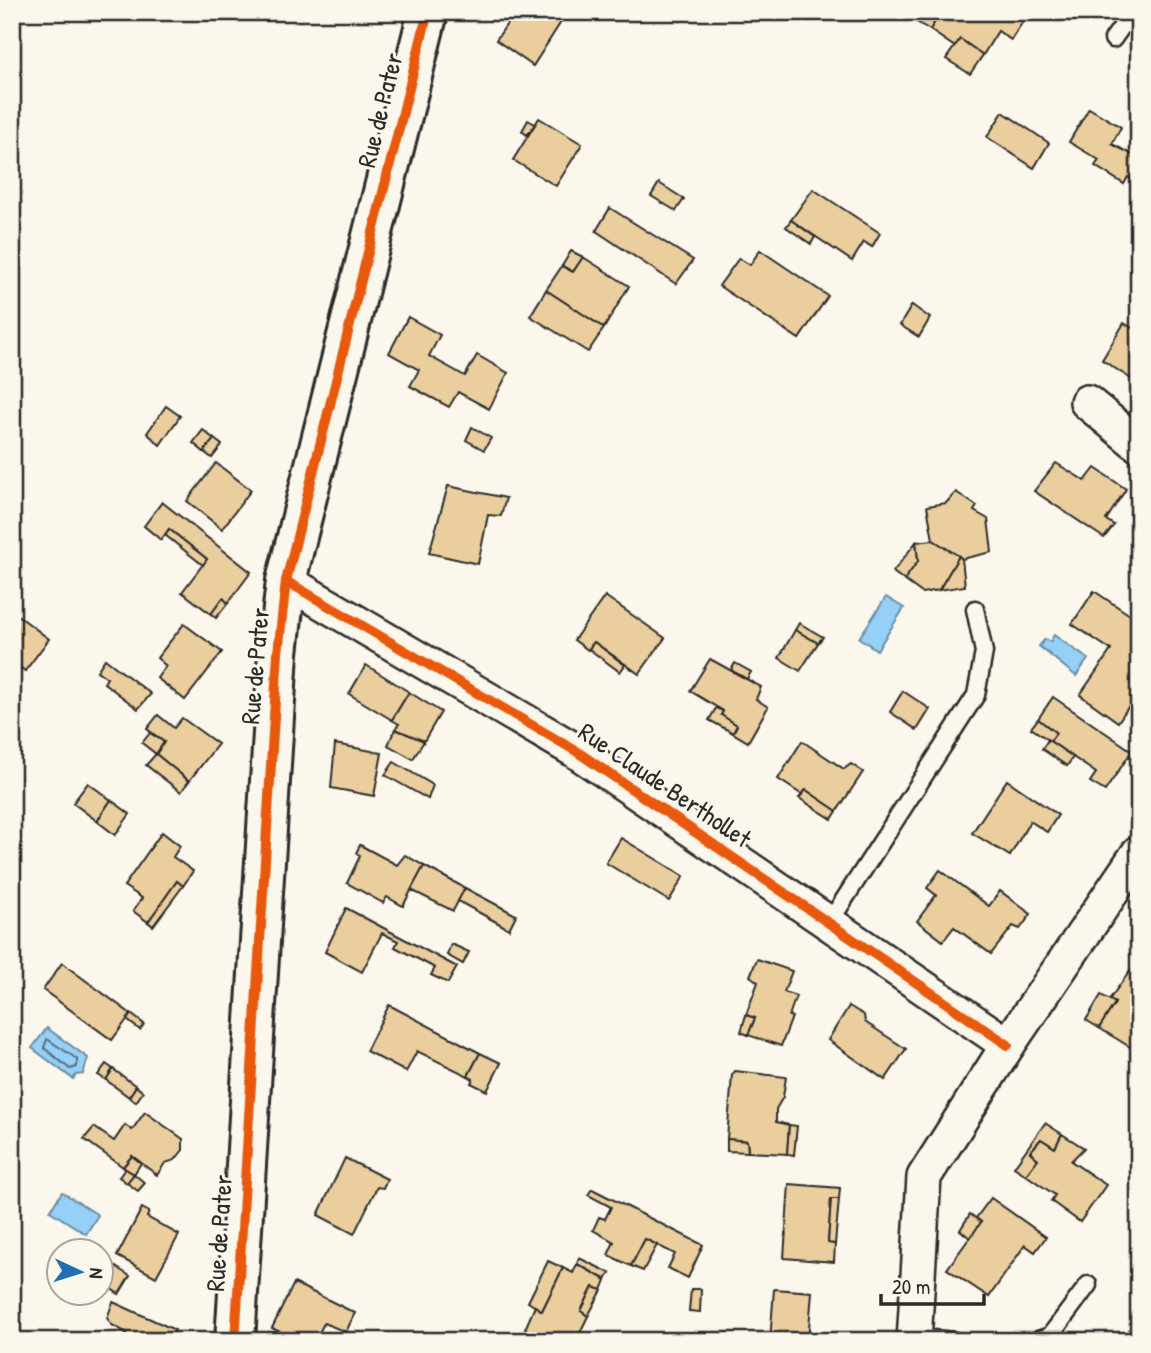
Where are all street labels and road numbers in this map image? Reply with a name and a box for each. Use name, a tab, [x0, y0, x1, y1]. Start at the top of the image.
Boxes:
street label: Rue de Pater	[348, 49, 411, 171]
street label: Rue de Pater	[232, 606, 277, 726]
street label: Rue Claude Berthollet	[572, 714, 759, 856]
street label: Rue de Pater	[197, 1173, 240, 1293]

